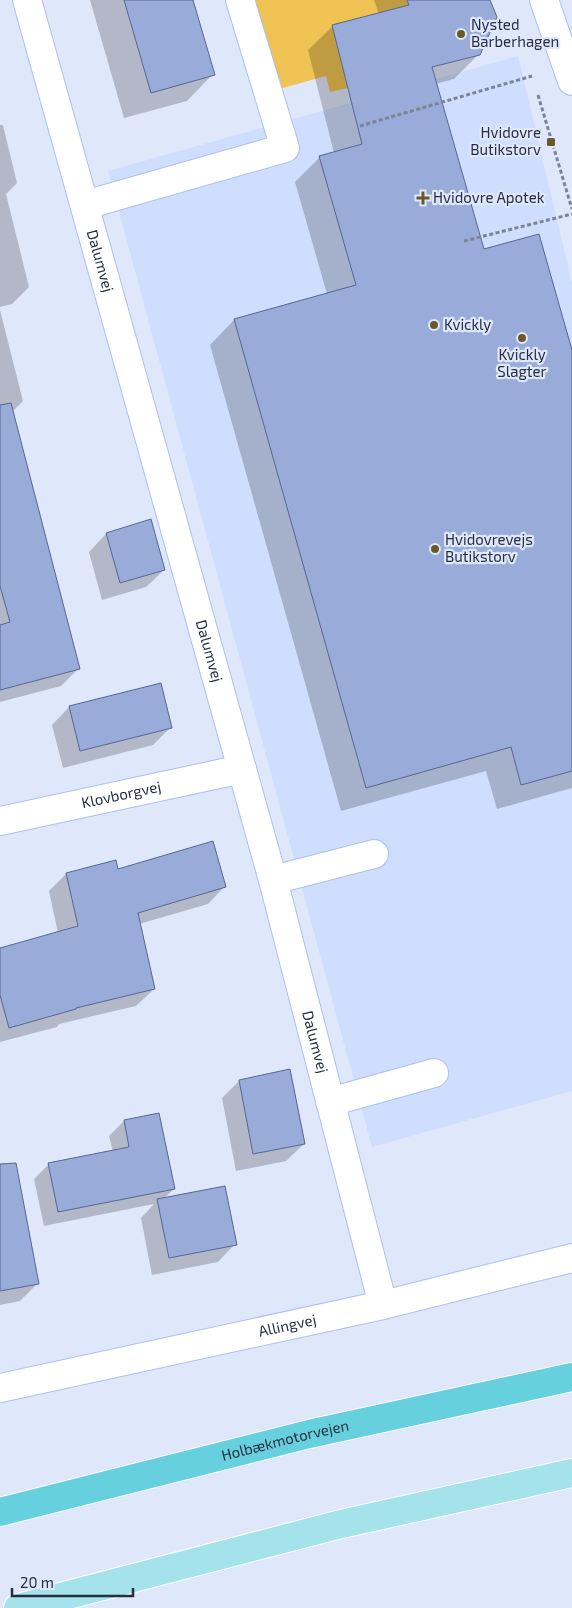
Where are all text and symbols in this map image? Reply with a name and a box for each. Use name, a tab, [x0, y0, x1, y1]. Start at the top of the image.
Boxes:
place label: Nysted Barberhagen	[471, 15, 559, 50]
marker: Nysted Barberhagen	[455, 28, 467, 40]
place label: Hvidovre Butikstorv	[470, 123, 541, 158]
marker: Hvidovre Butikstorv	[545, 136, 557, 148]
place label: Hvidovre Apotek	[433, 188, 545, 206]
marker: Hvidovre Apotek	[417, 192, 429, 204]
street label: Dalumvej	[84, 227, 118, 294]
place label: Kvickly	[444, 315, 491, 333]
marker: Kvickly	[428, 319, 440, 331]
marker: Kvickly Slagter	[516, 332, 528, 344]
place label: Kvickly Slagter	[497, 345, 547, 380]
place label: Hvidovrevejs Butikstorv	[445, 530, 533, 565]
marker: Hvidovrevejs Butikstorv	[429, 543, 441, 555]
street label: Dalumvej	[193, 617, 227, 684]
street label: Klovborgvej	[80, 777, 163, 811]
street label: Dalumvej	[299, 1008, 333, 1075]
street label: Allingvej	[256, 1310, 318, 1340]
street label: Holbækmotorvejen	[219, 1416, 350, 1464]
scale bar	[12, 1566, 134, 1598]
text: 20 m	[20, 1573, 54, 1591]

